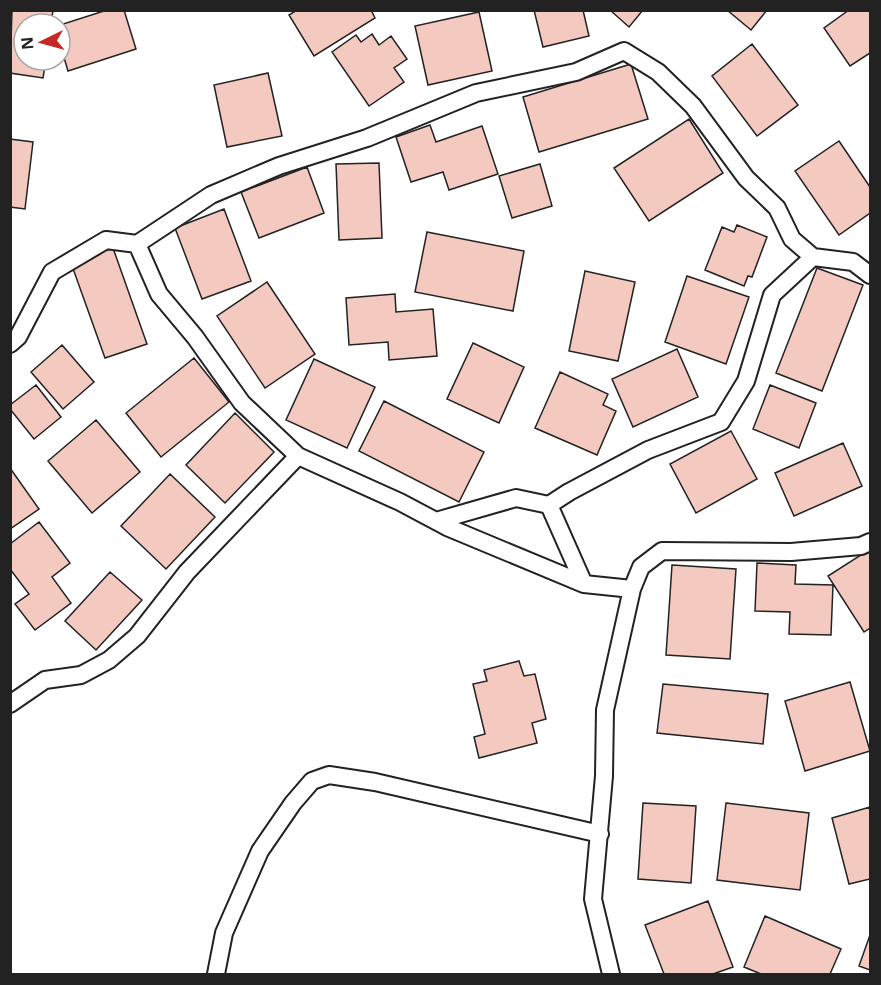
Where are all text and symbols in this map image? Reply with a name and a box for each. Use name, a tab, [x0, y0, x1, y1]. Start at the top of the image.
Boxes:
north arrow	[12, 12, 72, 72]
text: N	[16, 36, 39, 51]

